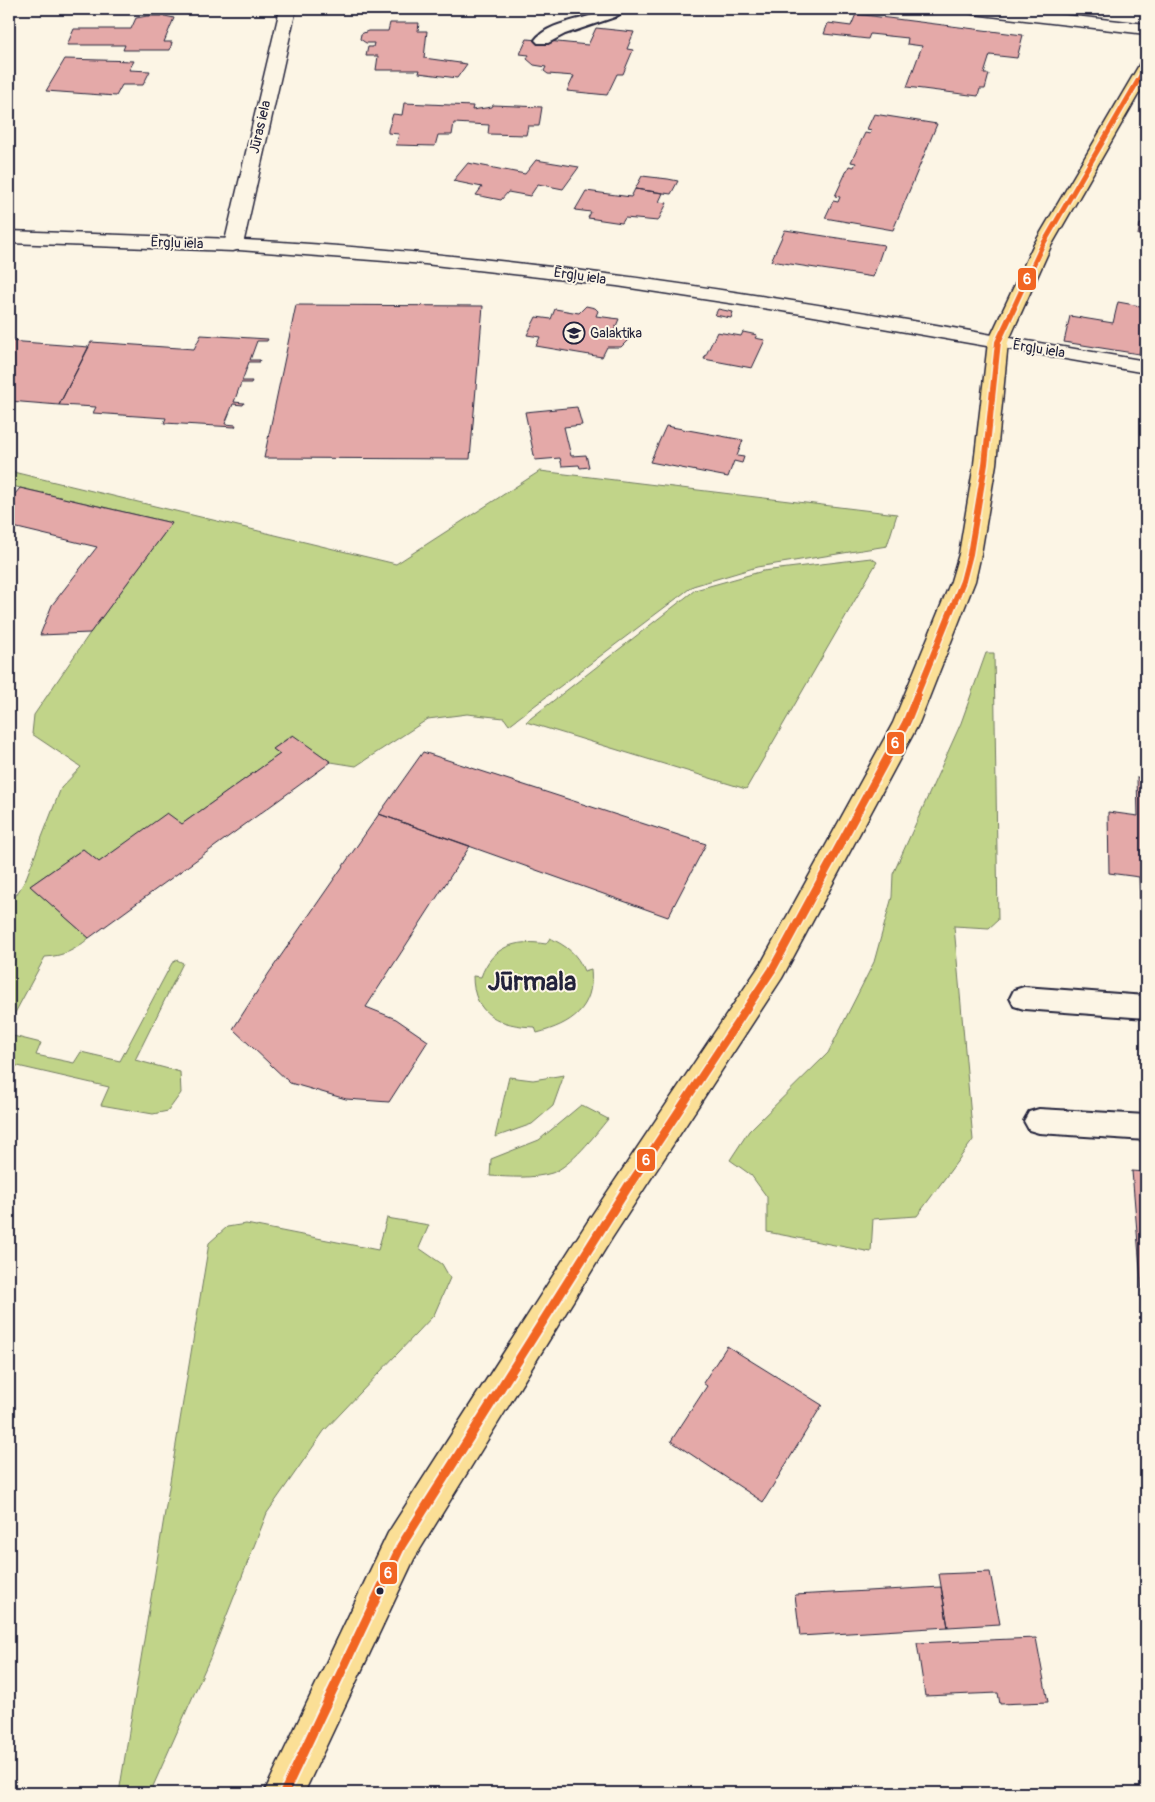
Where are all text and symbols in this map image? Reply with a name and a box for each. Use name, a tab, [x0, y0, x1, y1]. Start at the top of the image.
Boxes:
street label: Jūras iela	[246, 99, 274, 155]
street label: Ērgļu iela	[150, 233, 204, 253]
street label: Ērgļu iela	[553, 263, 607, 289]
line badge: 6	[1017, 267, 1037, 291]
text: 6	[1023, 271, 1031, 288]
school or university icon: Galaktika	[562, 321, 586, 345]
place label: Galaktika	[590, 325, 642, 342]
street label: Ērgļu iela	[1012, 335, 1066, 363]
line badge: 6	[886, 731, 905, 755]
text: 6	[891, 735, 899, 752]
district label: Jūrmala	[488, 966, 576, 998]
line badge: 6	[636, 1148, 656, 1172]
text: 6	[642, 1152, 650, 1169]
line badge: 6	[379, 1561, 398, 1585]
text: 6	[384, 1565, 392, 1582]
unlabelled marker	[375, 1586, 385, 1596]

